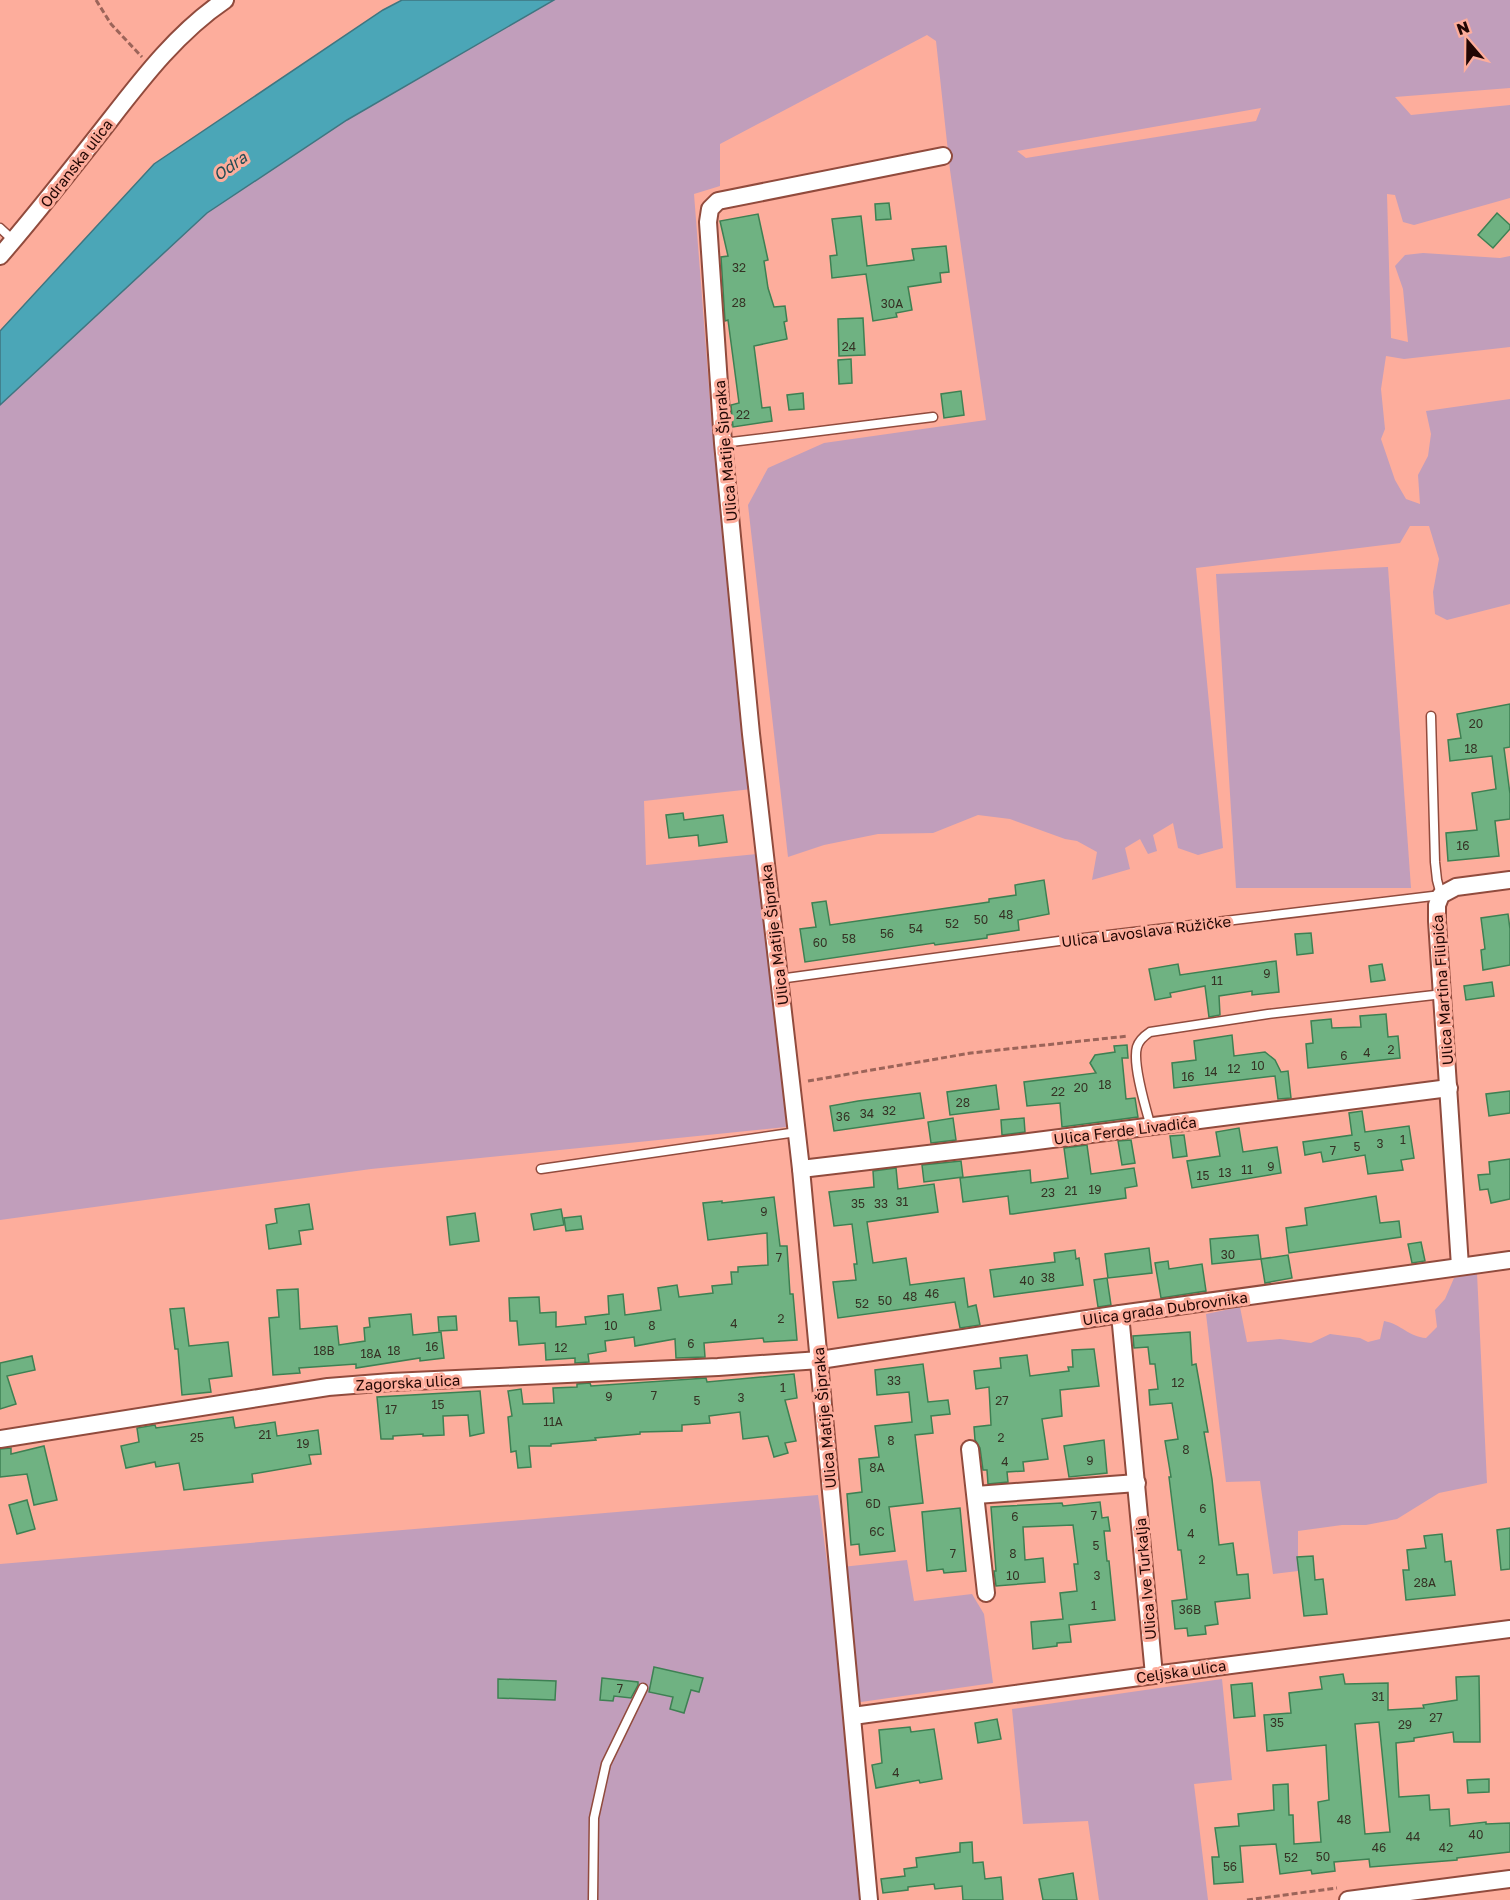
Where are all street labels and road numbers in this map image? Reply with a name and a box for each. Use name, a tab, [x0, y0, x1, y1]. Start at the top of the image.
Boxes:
street label: Odranska ulica	[36, 115, 116, 211]
street label: Ulica Matije Šipraka	[710, 380, 740, 522]
street label: Ulica Matije Šipraka	[756, 864, 792, 1006]
street label: Ulica Lavoslava Ružičke	[1060, 912, 1232, 950]
street label: Ulica Martina Filipića	[1428, 914, 1456, 1066]
street label: Ulica Ferde Livadića	[1052, 1112, 1198, 1148]
street label: Ulica grada Dubrovnika	[1081, 1287, 1249, 1329]
street label: Ulica Matije Šipraka	[809, 1347, 839, 1489]
street label: Zagorska ulica	[355, 1370, 461, 1394]
street label: Ulica Ive Turkalja	[1131, 1517, 1159, 1641]
street label: Celjska ulica	[1135, 1656, 1227, 1686]

